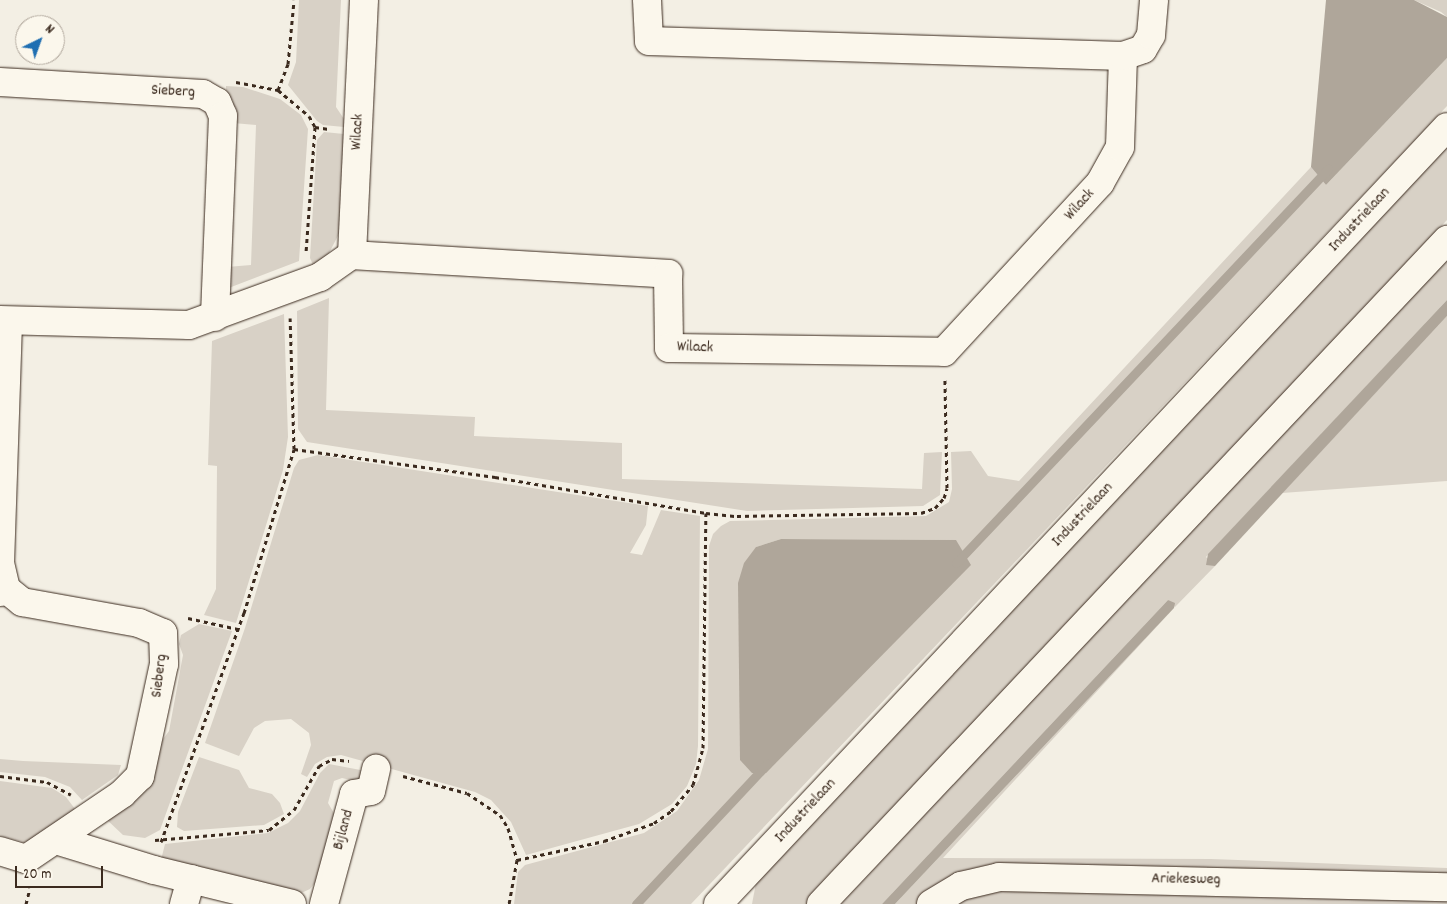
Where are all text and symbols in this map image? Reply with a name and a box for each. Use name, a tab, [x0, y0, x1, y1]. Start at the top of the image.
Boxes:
north arrow	[15, 15, 65, 65]
text: N	[40, 20, 59, 39]
street label: Sieberg	[151, 81, 195, 103]
street label: Wilack	[347, 113, 369, 151]
street label: Industrielaan	[1325, 184, 1395, 256]
street label: Wilack	[1061, 185, 1099, 225]
street label: Wilack	[676, 338, 714, 358]
street label: Industrielaan	[1048, 479, 1118, 551]
street label: Sieberg	[148, 653, 172, 699]
street label: Industrielaan	[771, 775, 841, 847]
street label: Bijland	[329, 808, 359, 852]
scale bar	[18, 856, 105, 888]
text: 20 m	[23, 864, 51, 886]
street label: Ariekesweg	[1151, 870, 1221, 890]

